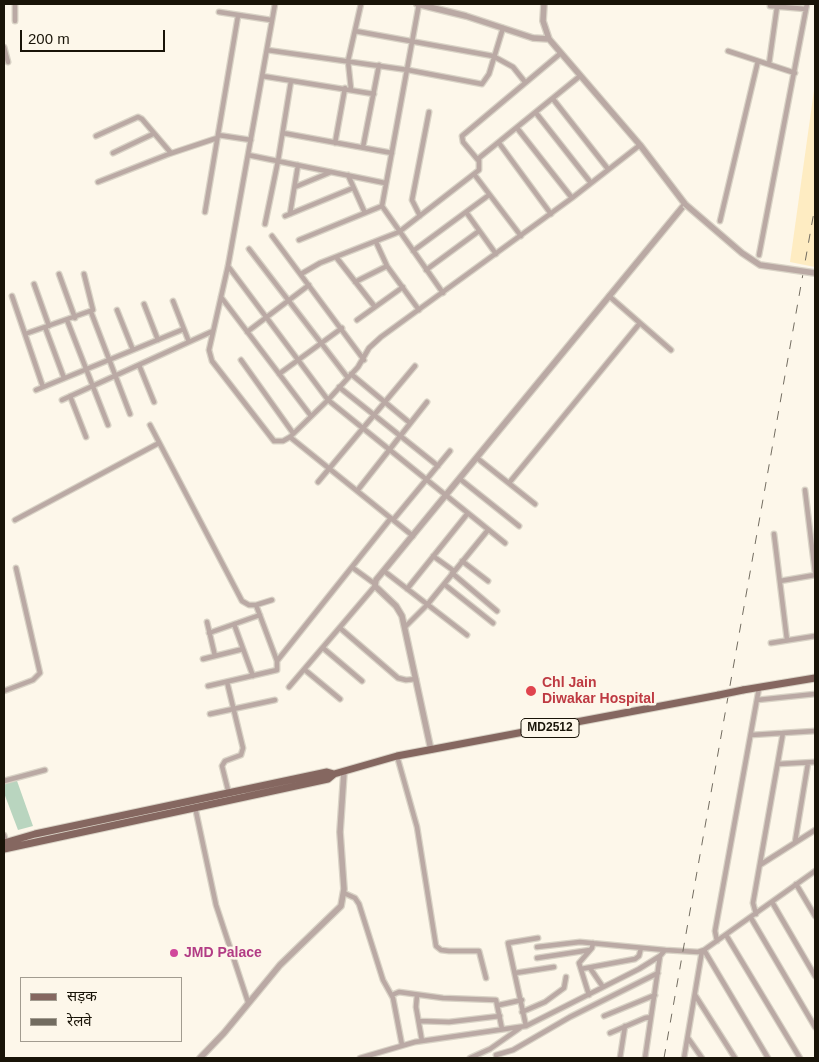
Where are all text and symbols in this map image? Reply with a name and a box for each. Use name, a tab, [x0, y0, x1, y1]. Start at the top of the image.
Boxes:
scale bar	[22, 20, 168, 52]
text: 200 m	[28, 30, 70, 47]
place label: Chl Jain Diwakar Hospital	[542, 675, 655, 708]
marker: Chl Jain Diwakar Hospital	[524, 684, 538, 698]
road number: MD2512	[521, 718, 579, 738]
place label: JMD Palace	[184, 945, 262, 961]
marker: JMD Palace	[168, 947, 180, 959]
legend	[20, 977, 182, 1042]
text: सड़क	[67, 987, 97, 1004]
text: रेलवे	[67, 1012, 92, 1029]

